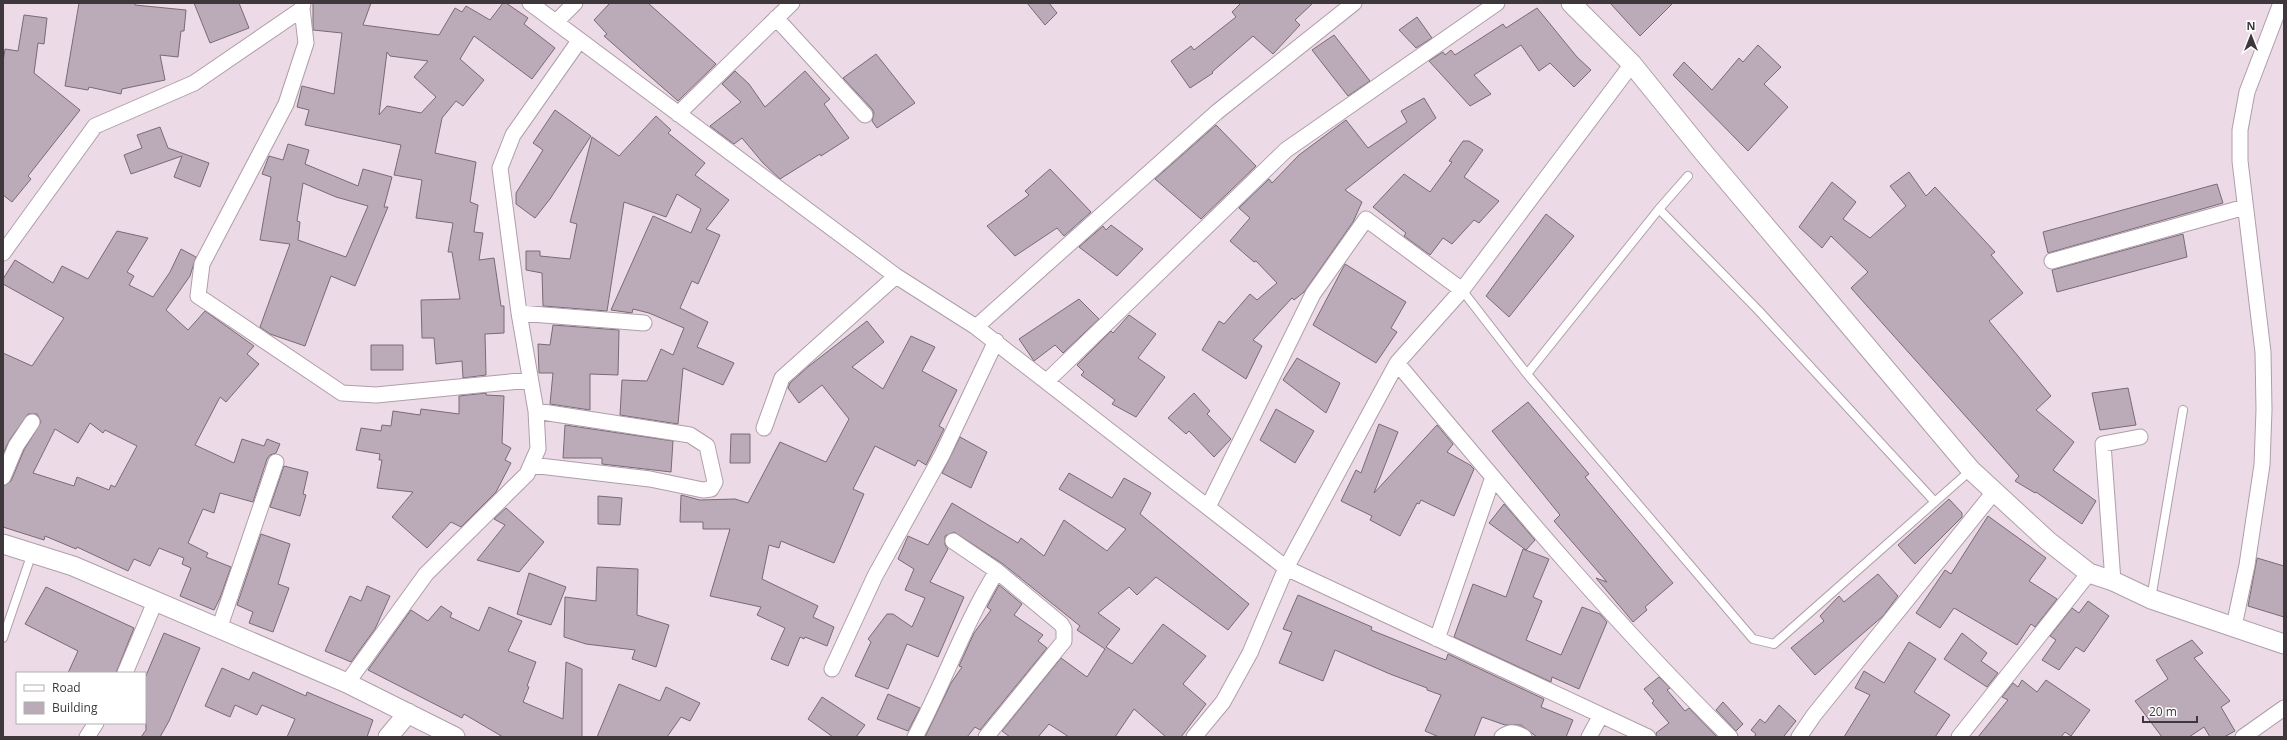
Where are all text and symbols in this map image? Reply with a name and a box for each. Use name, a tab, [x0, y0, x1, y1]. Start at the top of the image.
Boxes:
north arrow	[2231, 16, 2271, 56]
text: N	[2247, 18, 2255, 33]
legend	[16, 672, 146, 724]
text: Road	[52, 679, 81, 696]
scale bar	[2143, 698, 2197, 724]
text: Building	[52, 699, 98, 716]
text: 20 m	[2149, 703, 2177, 720]

